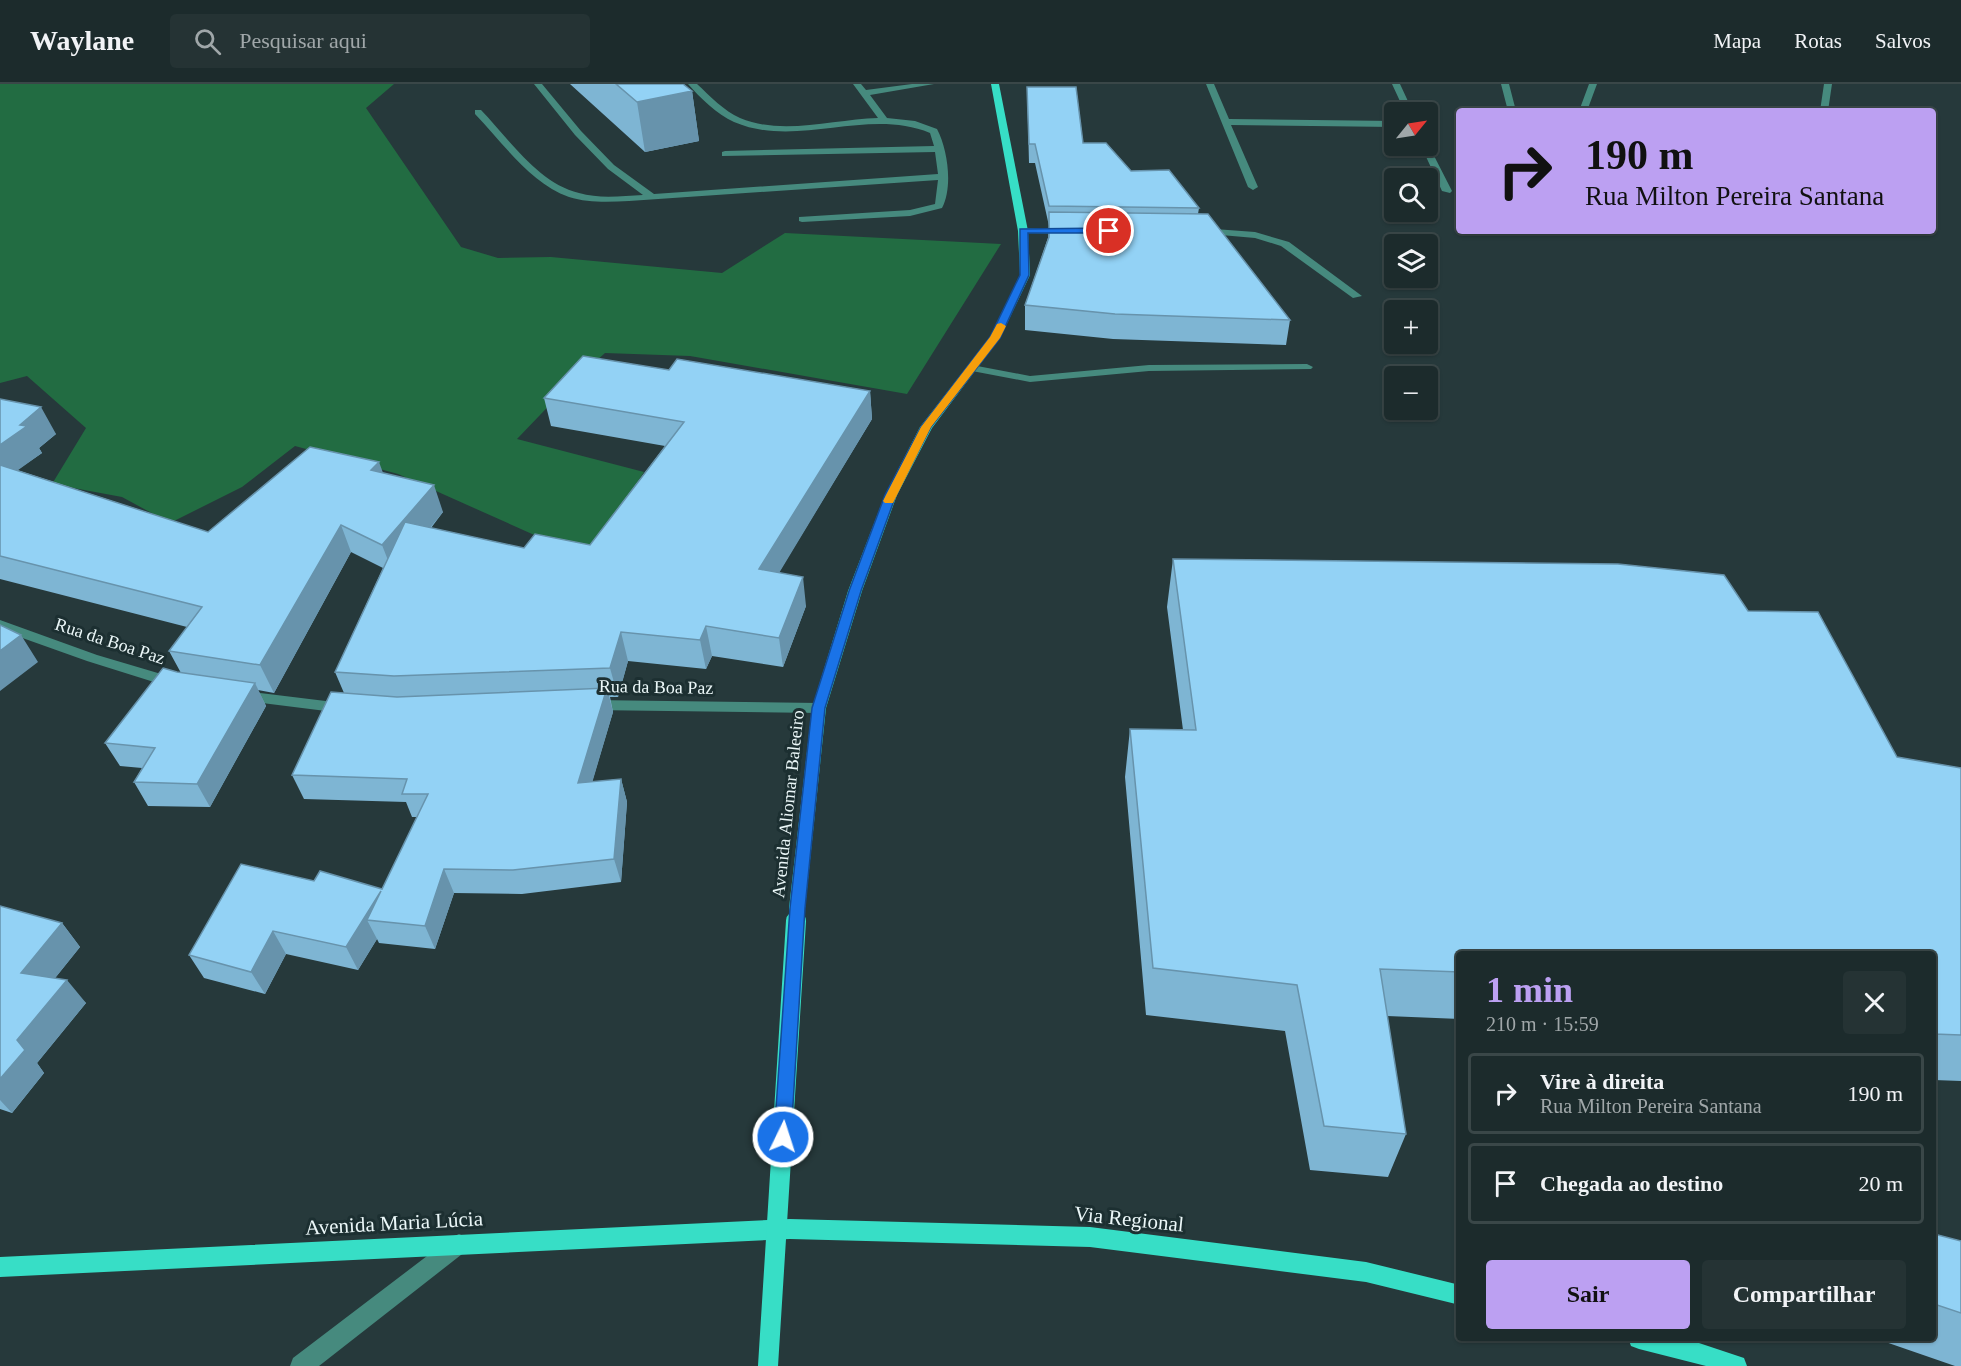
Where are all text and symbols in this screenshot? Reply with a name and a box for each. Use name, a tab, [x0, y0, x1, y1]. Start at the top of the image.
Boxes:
search box	[170, 14, 590, 68]
text: Waylane	[30, 25, 134, 56]
icon: search	[191, 25, 224, 58]
text: Pesquisar aqui	[239, 28, 367, 53]
text: Mapa	[1713, 29, 1761, 53]
text: Rotas	[1794, 29, 1842, 53]
text: Salvos	[1875, 29, 1931, 53]
north arrow	[1384, 102, 1438, 156]
map controls	[1384, 102, 1438, 420]
icon: right	[1486, 132, 1564, 210]
text: 190 m	[1585, 132, 1694, 178]
button: search	[1384, 168, 1438, 222]
text: Rua Milton Pereira Santana	[1585, 181, 1884, 211]
pin	[1083, 205, 1134, 256]
icon: arrive	[1092, 214, 1125, 247]
button: layers	[1384, 234, 1438, 288]
button: +	[1384, 300, 1438, 354]
button: −	[1384, 366, 1438, 420]
street label: Rua da Boa Paz	[52, 614, 168, 668]
street label: Rua da Boa Paz	[599, 676, 713, 698]
street label: Avenida Aliomar Baleeiro	[768, 709, 808, 899]
text: 1 min	[1486, 970, 1573, 1010]
button: close	[1843, 971, 1906, 1034]
text: 210 m · 15:59	[1486, 1013, 1599, 1035]
text: Vire à direita	[1540, 1069, 1664, 1094]
icon: right	[1489, 1077, 1522, 1110]
text: 190 m	[1847, 1081, 1903, 1106]
text: Rua Milton Pereira Santana	[1540, 1095, 1762, 1117]
position arrow	[751, 1105, 815, 1169]
icon: arrive	[1489, 1167, 1522, 1200]
text: Chegada ao destino	[1540, 1171, 1723, 1196]
text: 20 m	[1858, 1171, 1903, 1196]
street label: Via Regional	[1073, 1201, 1185, 1237]
street label: Avenida Maria Lúcia	[304, 1206, 484, 1240]
button: Sair	[1486, 1260, 1690, 1329]
button: Compartilhar	[1702, 1260, 1906, 1329]

